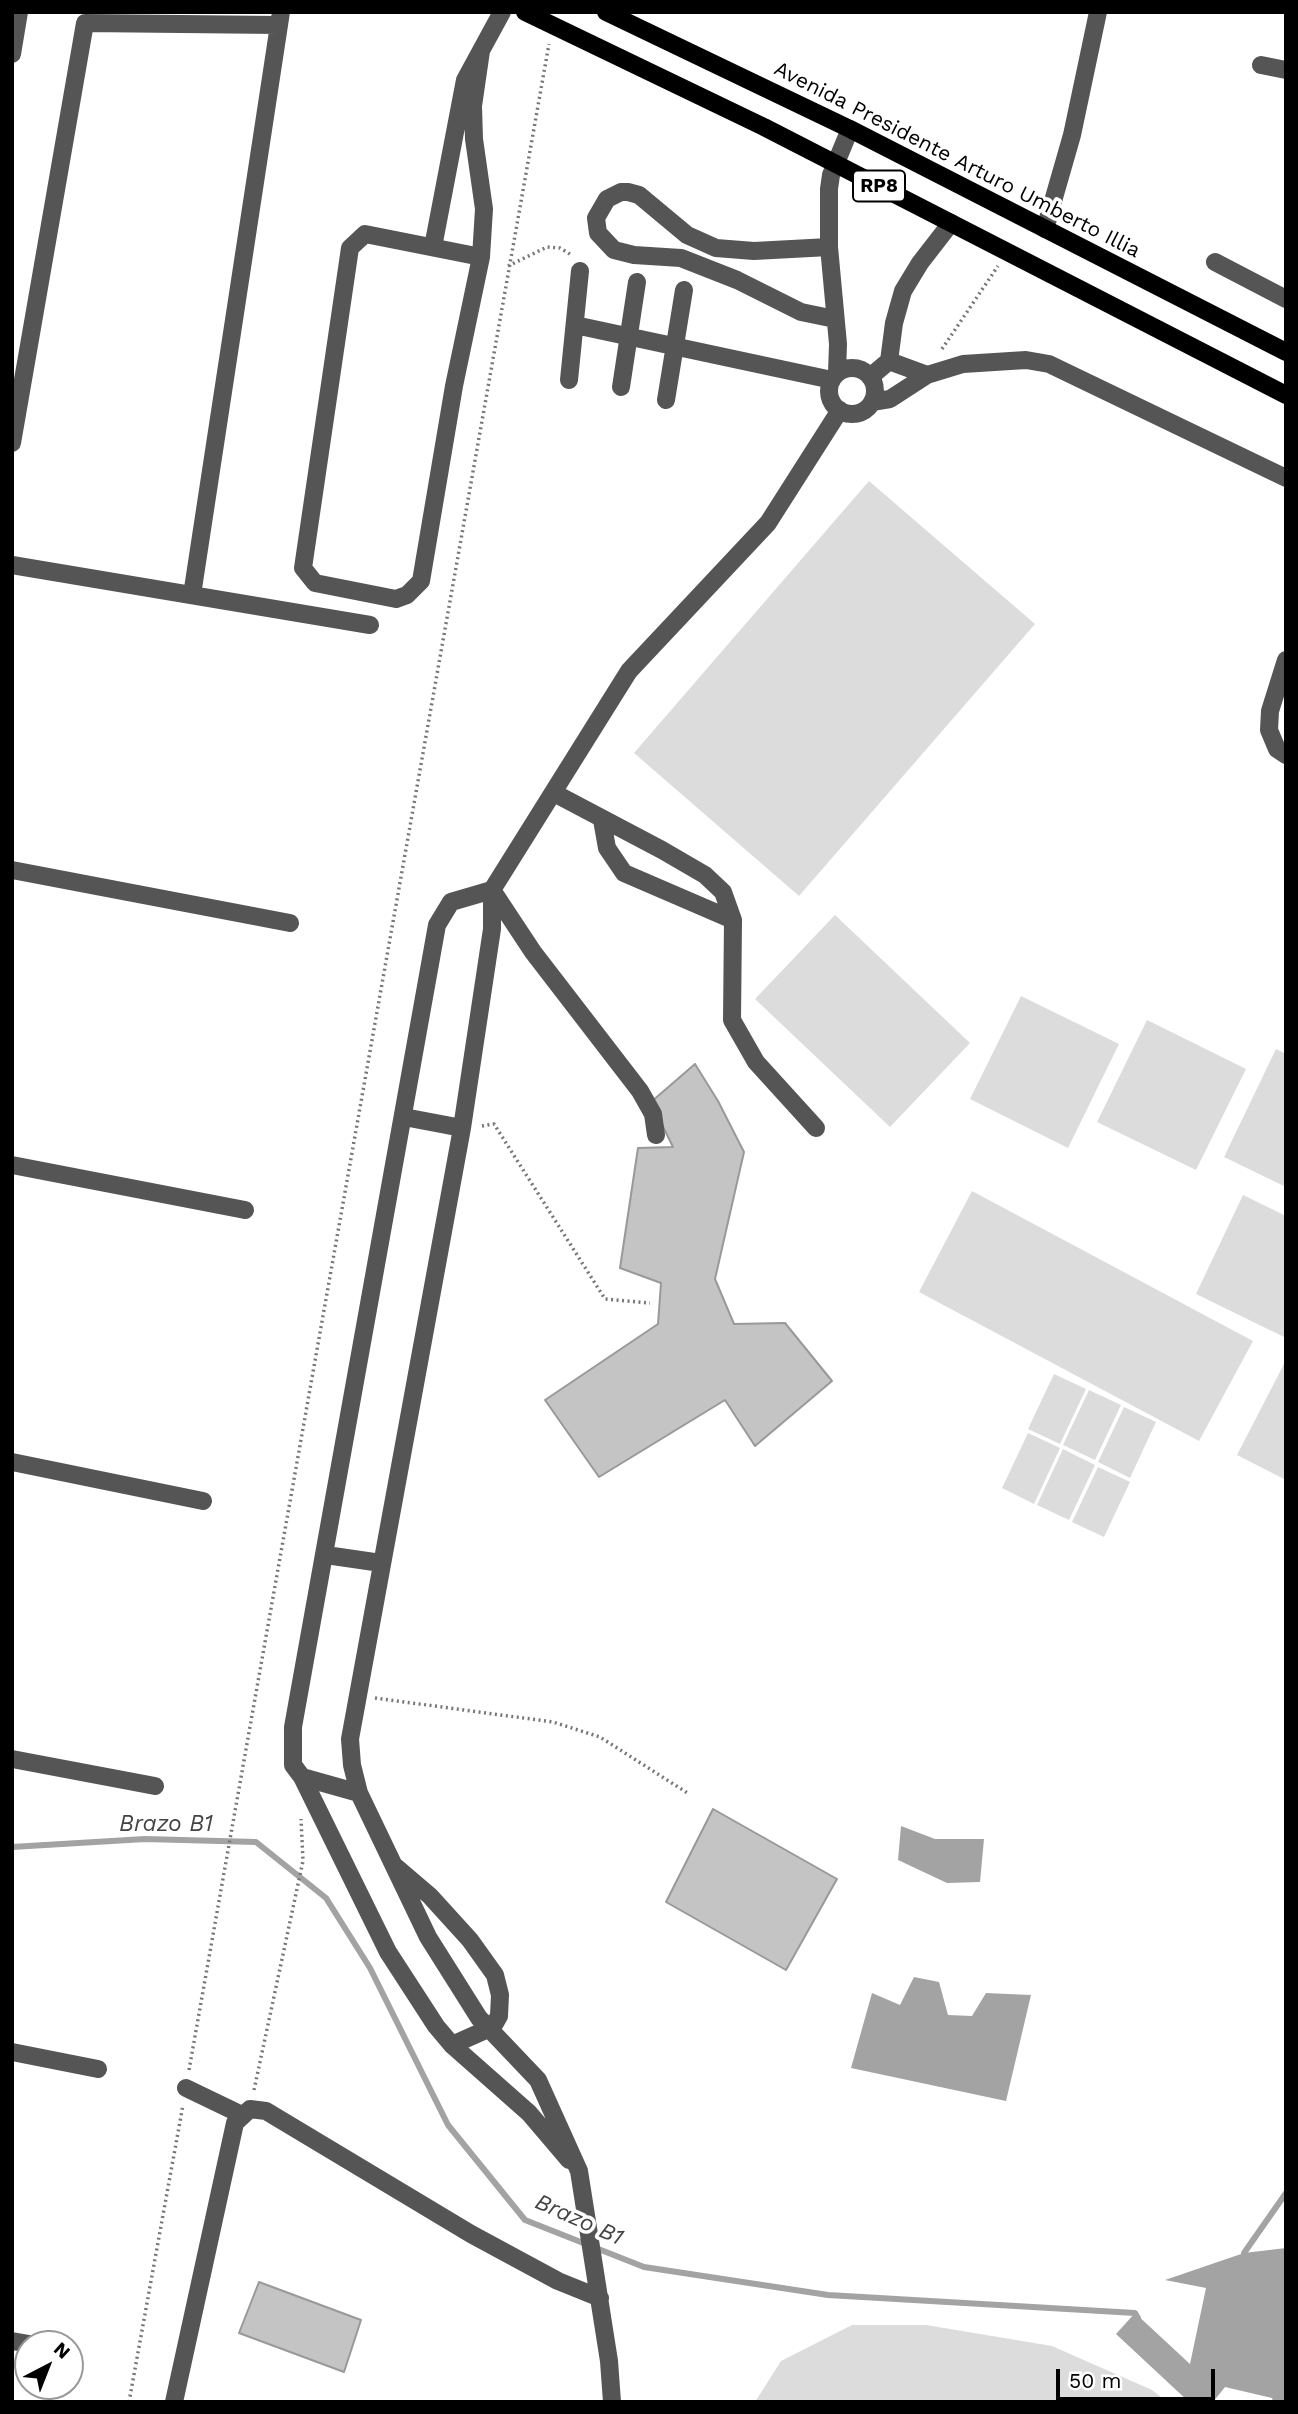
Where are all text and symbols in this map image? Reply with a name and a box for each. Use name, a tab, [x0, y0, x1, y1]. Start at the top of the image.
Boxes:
street label: Avenida Presidente Arturo Umberto Illia	[770, 56, 1144, 264]
road number: RP8	[853, 170, 905, 202]
water label: Brazo B1	[119, 1810, 213, 1838]
water label: Brazo B1	[531, 2188, 627, 2252]
north arrow	[14, 2330, 84, 2400]
text: N	[49, 2337, 75, 2364]
scale bar	[1060, 2354, 1219, 2398]
text: 50 m	[1069, 2368, 1121, 2393]

